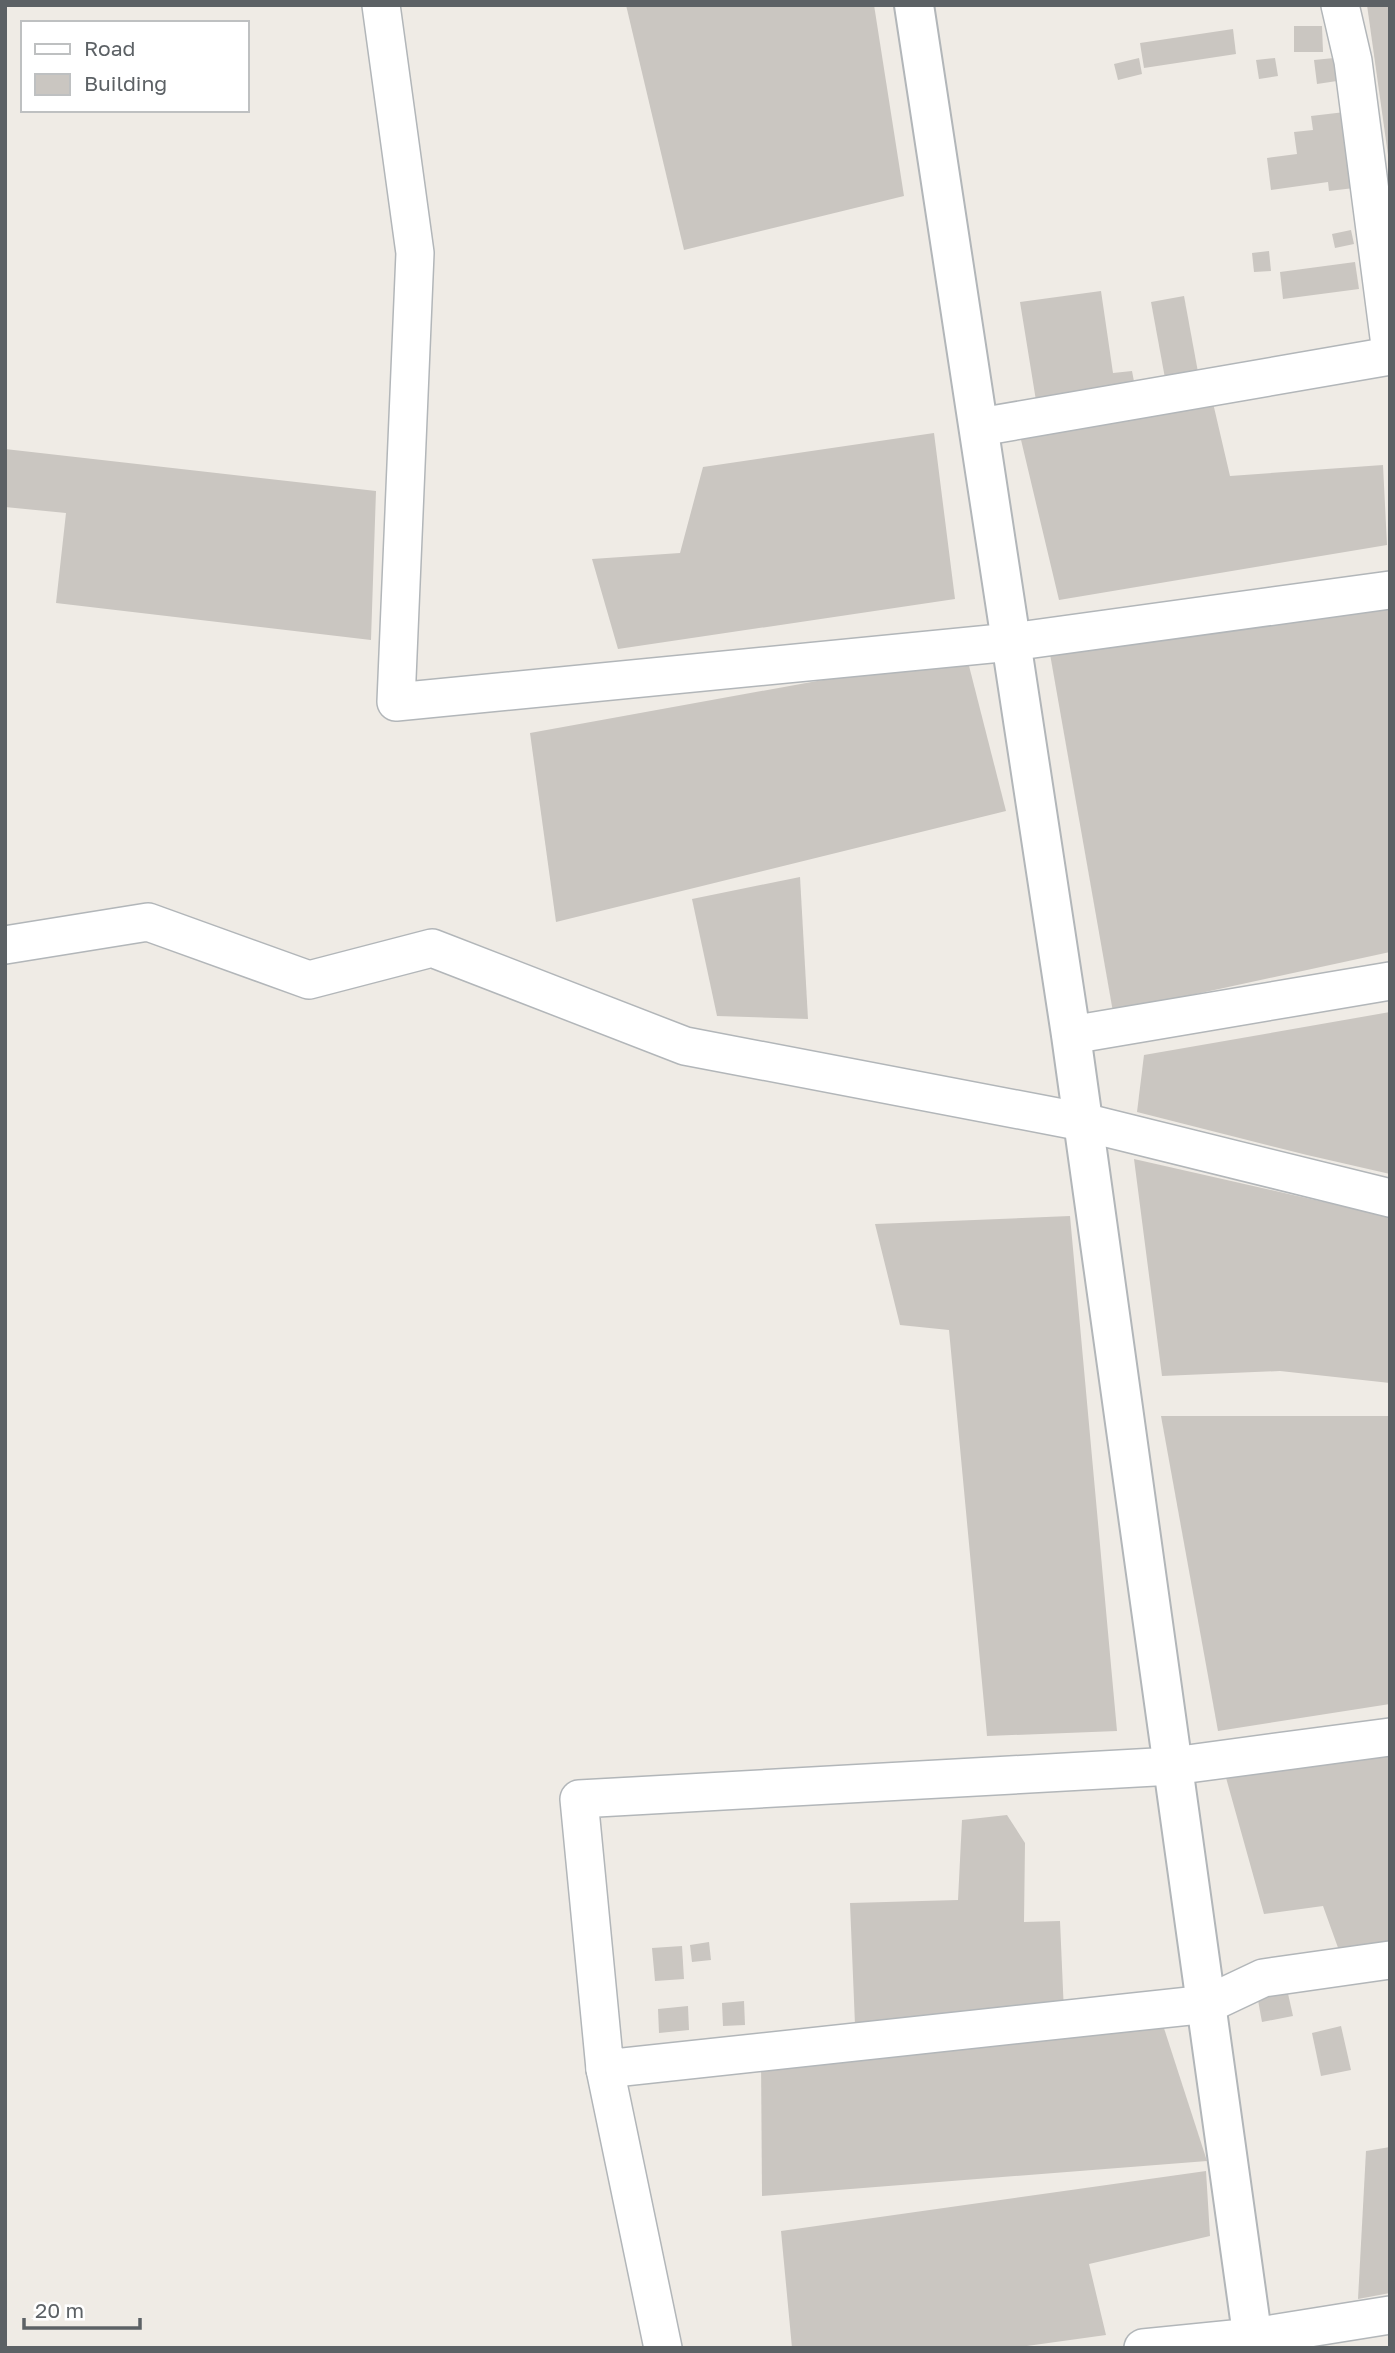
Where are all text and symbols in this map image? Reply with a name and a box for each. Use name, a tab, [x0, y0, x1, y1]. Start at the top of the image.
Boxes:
legend	[21, 21, 248, 112]
text: Road	[84, 35, 135, 61]
text: Building	[84, 70, 167, 96]
scale bar	[24, 2286, 140, 2330]
text: 20 m	[35, 2297, 84, 2323]

